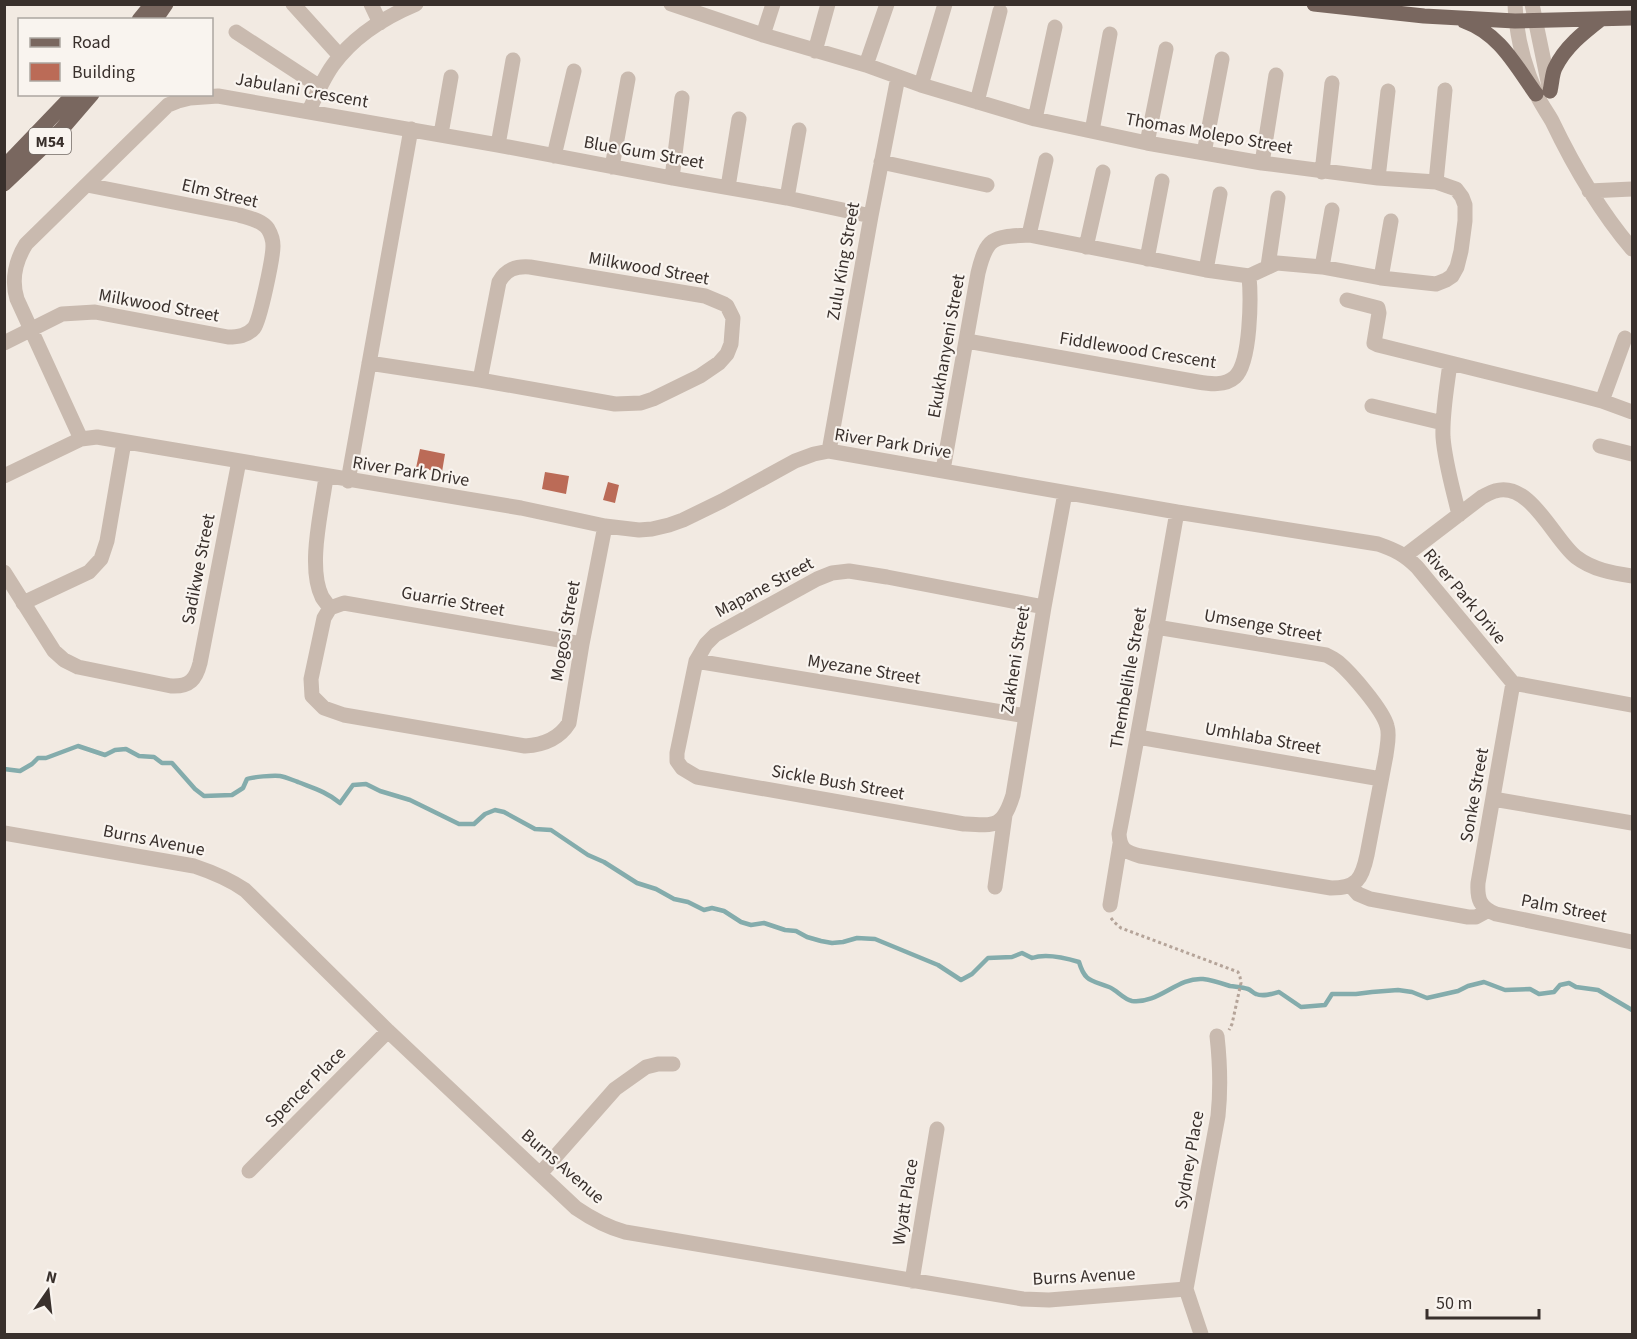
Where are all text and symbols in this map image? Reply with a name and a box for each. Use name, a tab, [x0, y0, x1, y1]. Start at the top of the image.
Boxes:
legend	[18, 18, 213, 96]
text: Road	[72, 30, 111, 55]
text: Building	[72, 60, 135, 85]
street label: Jabulani Crescent	[234, 67, 370, 114]
street label: Thomas Molepo Street	[1123, 106, 1294, 160]
road number: M54	[29, 128, 71, 154]
street label: Blue Gum Street	[582, 130, 706, 175]
street label: Elm Street	[179, 173, 261, 214]
street label: Zulu King Street	[821, 200, 866, 322]
street label: Milkwood Street	[587, 246, 711, 291]
street label: Ekukhanyeni Street	[922, 272, 971, 420]
street label: Milkwood Street	[97, 283, 221, 328]
street label: Fiddlewood Crescent	[1058, 326, 1218, 375]
street label: River Park Drive	[833, 422, 953, 465]
street label: River Park Drive	[351, 450, 471, 493]
street label: Sadikwe Street	[175, 511, 221, 627]
street label: River Park Drive	[1417, 543, 1512, 650]
street label: Mapane Street	[710, 551, 818, 624]
street label: Mogosi Street	[544, 579, 587, 684]
street label: Guarrie Street	[399, 580, 507, 623]
street label: Umsenge Street	[1202, 603, 1324, 648]
street label: Zakheni Street	[995, 604, 1036, 716]
street label: Thembelihle Street	[1104, 605, 1153, 751]
street label: Myezane Street	[806, 648, 922, 691]
street label: Umhlaba Street	[1203, 716, 1323, 761]
street label: Sonke Street	[1454, 746, 1495, 844]
street label: Sickle Bush Street	[769, 758, 906, 806]
street label: Burns Avenue	[101, 818, 207, 863]
street label: Palm Street	[1519, 888, 1609, 929]
street label: Spencer Place	[259, 1041, 352, 1134]
street label: Sydney Place	[1169, 1109, 1210, 1211]
street label: Burns Avenue	[516, 1123, 610, 1210]
street label: Wyatt Place	[886, 1157, 925, 1247]
north arrow	[18, 1261, 78, 1321]
street label: Burns Avenue	[1032, 1261, 1136, 1292]
text: N	[44, 1265, 59, 1289]
scale bar	[1427, 1282, 1540, 1320]
text: 50 m	[1436, 1291, 1472, 1316]

